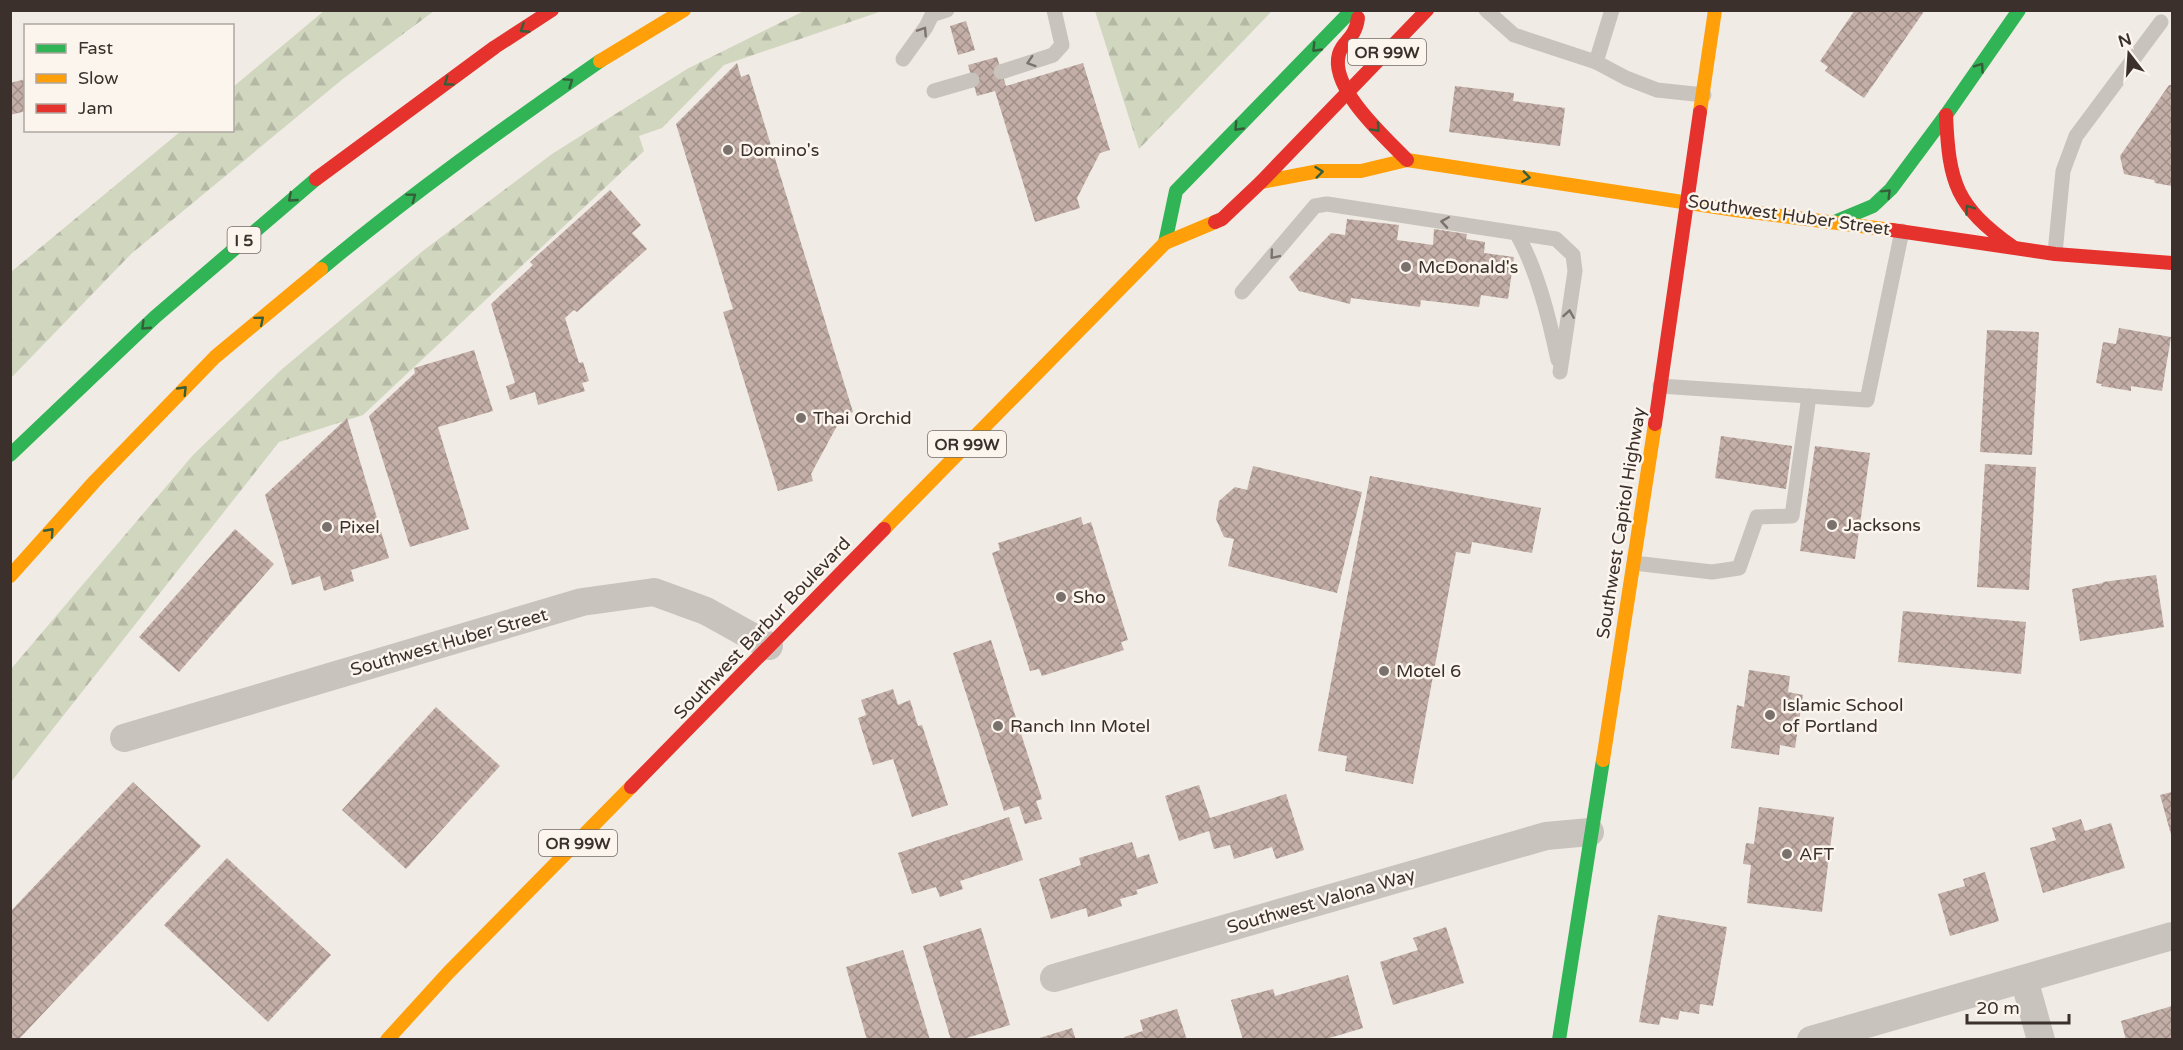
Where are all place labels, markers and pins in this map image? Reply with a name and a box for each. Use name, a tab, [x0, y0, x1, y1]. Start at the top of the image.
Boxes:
place label: Domino's	[740, 139, 819, 161]
marker: Domino's	[721, 143, 735, 157]
place label: McDonald's	[1418, 256, 1518, 278]
marker: McDonald's	[1399, 260, 1413, 274]
place label: Thai Orchid	[813, 407, 912, 429]
marker: Thai Orchid	[794, 411, 808, 425]
place label: Jacksons	[1844, 514, 1921, 536]
place label: Pixel	[339, 516, 380, 538]
marker: Jacksons	[1825, 518, 1839, 532]
marker: Pixel	[320, 520, 334, 534]
place label: Sho	[1073, 586, 1106, 608]
marker: Sho	[1054, 590, 1068, 604]
place label: Motel 6	[1396, 660, 1461, 682]
marker: Motel 6	[1377, 664, 1391, 678]
place label: Islamic School of Portland	[1782, 694, 1903, 737]
marker: Islamic School of Portland	[1763, 708, 1777, 722]
place label: Ranch Inn Motel	[1010, 715, 1150, 737]
marker: Ranch Inn Motel	[991, 719, 1005, 733]
place label: AFT	[1799, 843, 1834, 865]
marker: AFT	[1780, 847, 1794, 861]

